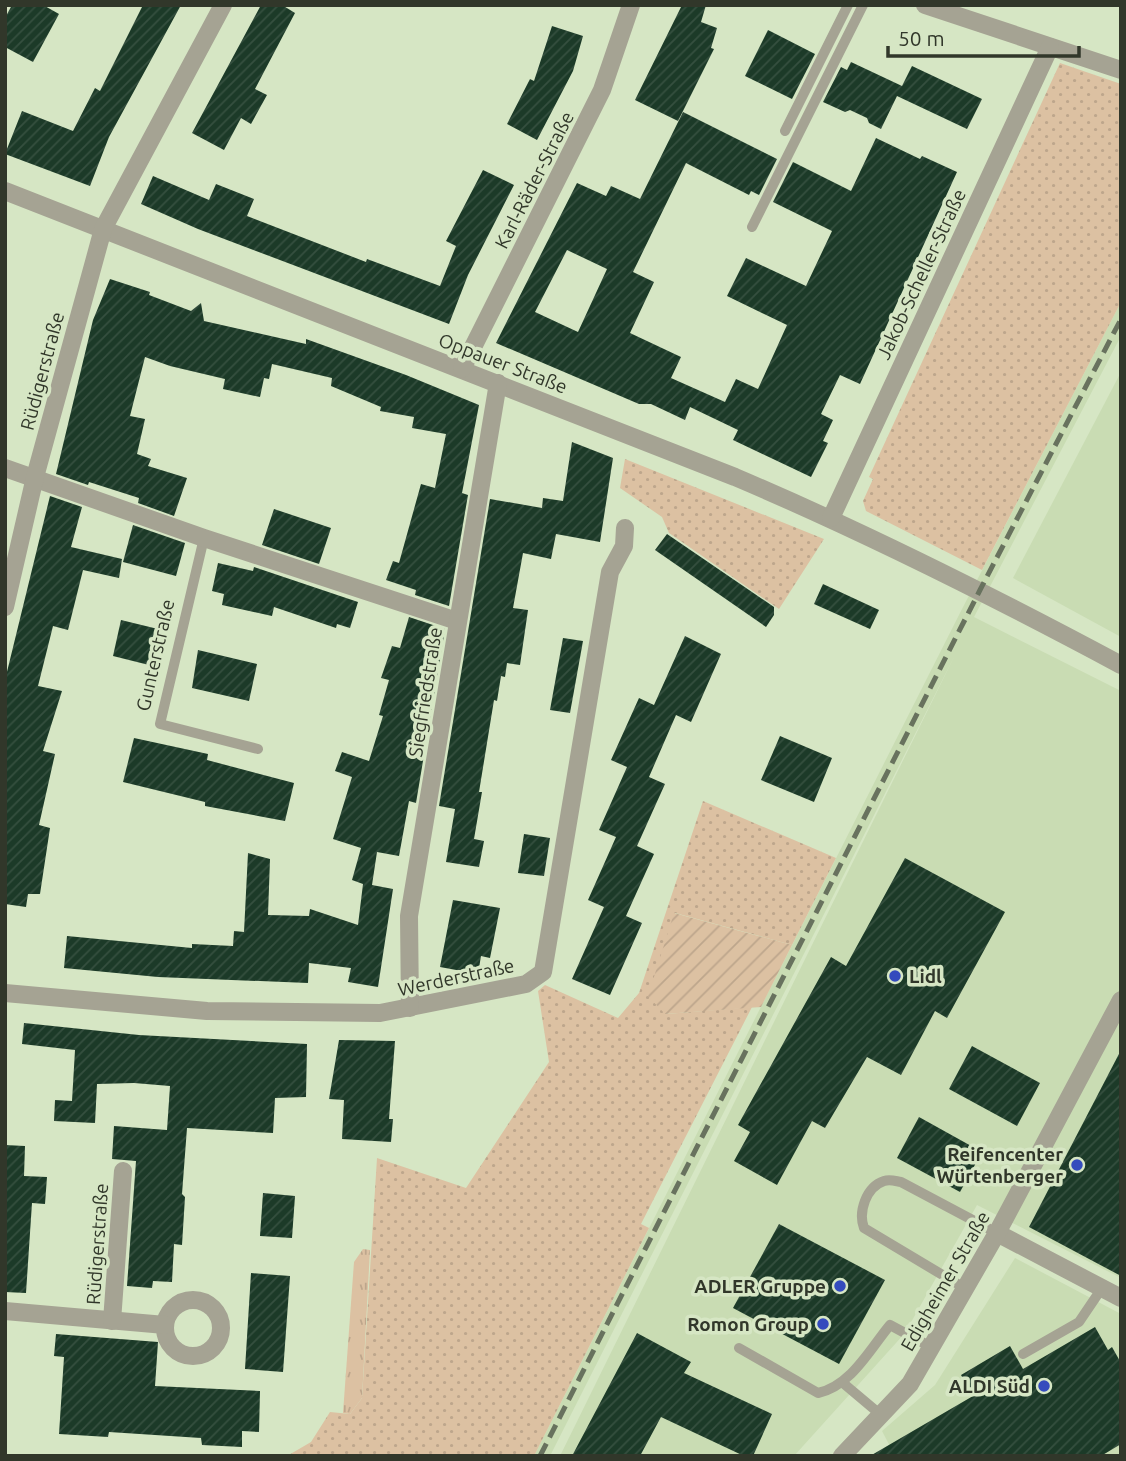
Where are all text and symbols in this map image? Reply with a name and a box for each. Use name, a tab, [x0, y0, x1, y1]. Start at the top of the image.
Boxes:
scale bar	[888, 14, 1079, 58]
text: 50 m	[898, 26, 945, 50]
street label: Karl-Räder-Straße	[490, 108, 578, 252]
street label: Jakob-Scheller-Straße	[872, 185, 970, 363]
street label: Rüdigerstraße	[16, 309, 68, 433]
street label: Oppauer Straße	[436, 328, 570, 398]
street label: Gunterstraße	[131, 597, 179, 713]
street label: Siegfriedstraße	[404, 625, 446, 759]
street label: Werderstraße	[396, 954, 516, 1000]
place label: Lidl	[909, 965, 942, 987]
marker: Lidl	[887, 968, 903, 984]
place label: Reifencenter Würtenberger	[937, 1143, 1063, 1187]
marker: Reifencenter Würtenberger	[1069, 1157, 1085, 1173]
street label: Rüdigerstraße	[82, 1183, 112, 1305]
street label: Edigheimer Straße	[896, 1207, 994, 1355]
place label: ADLER Gruppe	[694, 1275, 826, 1297]
marker: ADLER Gruppe	[832, 1278, 848, 1294]
place label: Romon Group	[687, 1313, 809, 1335]
marker: Romon Group	[815, 1316, 831, 1332]
place label: ALDI Süd	[949, 1375, 1030, 1397]
marker: ALDI Süd	[1036, 1378, 1052, 1394]

